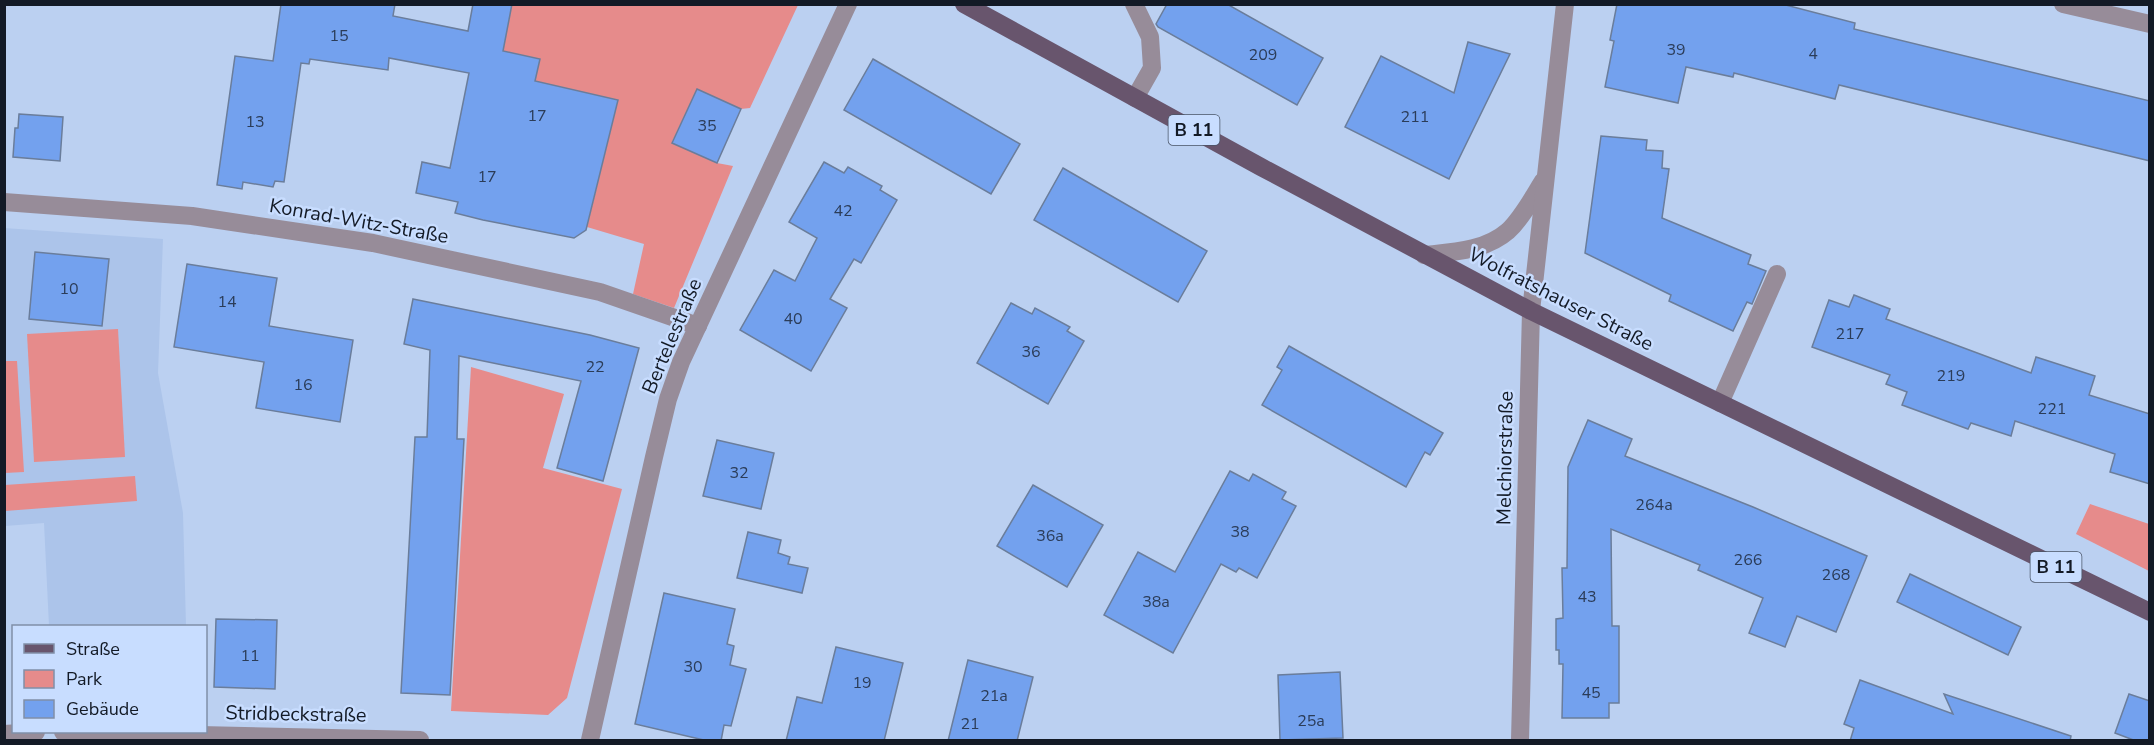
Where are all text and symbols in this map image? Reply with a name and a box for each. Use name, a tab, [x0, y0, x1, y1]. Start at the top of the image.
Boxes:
house number: 15	[329, 25, 349, 47]
house number: 39	[1666, 39, 1686, 61]
house number: 4	[1808, 43, 1818, 65]
house number: 209	[1249, 44, 1277, 66]
house number: 17	[527, 105, 547, 127]
house number: 211	[1401, 106, 1429, 128]
house number: 13	[245, 111, 265, 133]
house number: 35	[697, 115, 717, 137]
road number: B 11	[1168, 115, 1220, 145]
house number: 17	[477, 166, 497, 188]
street label: Konrad-Witz-Straße	[267, 192, 451, 250]
house number: 42	[833, 200, 853, 222]
street label: Wolfratshauser Straße	[1464, 241, 1658, 357]
street label: Bertelestraße	[636, 274, 708, 398]
house number: 10	[59, 278, 79, 300]
house number: 14	[217, 291, 237, 313]
house number: 40	[783, 308, 803, 330]
house number: 217	[1836, 323, 1864, 345]
house number: 36	[1021, 341, 1041, 363]
house number: 22	[585, 356, 605, 378]
house number: 219	[1937, 365, 1965, 387]
house number: 16	[293, 374, 313, 396]
street label: Melchiorstraße	[1490, 391, 1520, 525]
house number: 221	[2038, 398, 2066, 420]
house number: 32	[729, 462, 749, 484]
house number: 264a	[1635, 494, 1673, 516]
house number: 38	[1230, 521, 1250, 543]
house number: 36a	[1036, 525, 1064, 547]
house number: 266	[1734, 549, 1762, 571]
road number: B 11	[2030, 552, 2082, 582]
house number: 268	[1822, 564, 1850, 586]
house number: 43	[1577, 586, 1597, 608]
house number: 38a	[1142, 591, 1170, 613]
legend	[12, 625, 207, 733]
text: Straße	[66, 637, 120, 661]
house number: 11	[240, 645, 260, 667]
house number: 30	[683, 656, 703, 678]
text: Park	[66, 667, 103, 691]
house number: 19	[852, 672, 872, 694]
house number: 45	[1581, 682, 1601, 704]
house number: 21a	[980, 685, 1008, 707]
text: Gebäude	[66, 697, 139, 721]
street label: Stridbeckstraße	[225, 699, 367, 729]
house number: 25a	[1297, 710, 1325, 732]
house number: 21	[960, 713, 980, 735]

